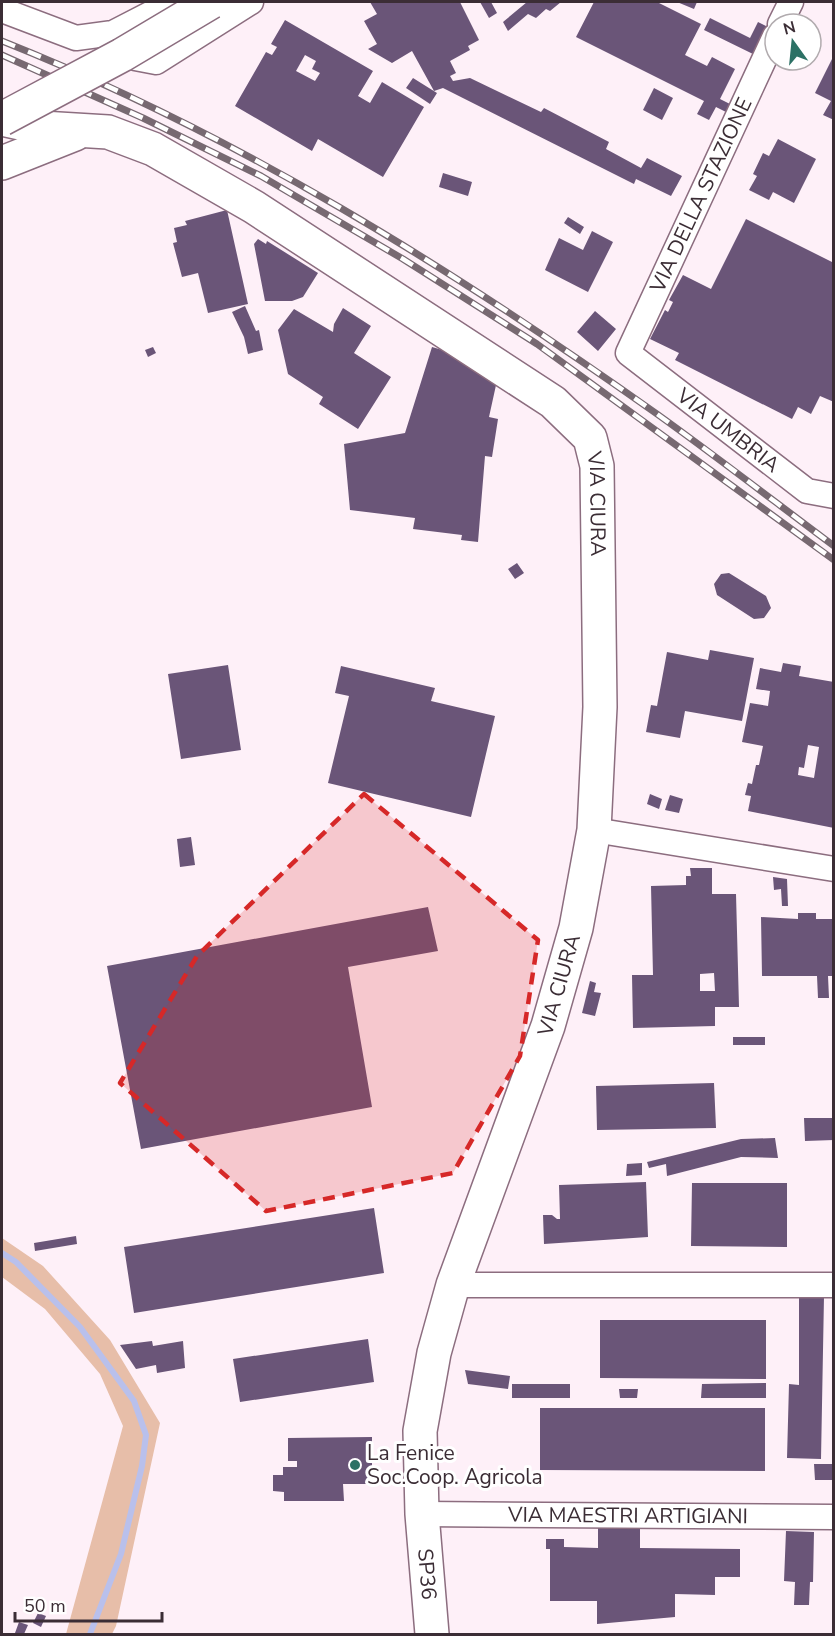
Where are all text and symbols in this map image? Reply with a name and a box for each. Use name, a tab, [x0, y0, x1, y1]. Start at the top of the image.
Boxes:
north arrow	[763, 12, 823, 72]
text: N	[781, 16, 798, 41]
street label: VIA DELLA STAZIONE	[643, 93, 758, 298]
street label: VIA UMBRIA	[670, 381, 785, 479]
street label: VIA CIURA	[580, 448, 612, 556]
street label: VIA CIURA	[531, 931, 587, 1040]
place label: La Fenice Soc.Coop. Agricola	[367, 1439, 543, 1491]
marker: La Fenice Soc.Coop. Agricola	[348, 1458, 362, 1472]
street label: VIA MAESTRI ARTIGIANI	[507, 1501, 748, 1530]
street label: SP36	[411, 1547, 443, 1601]
scale bar	[15, 1585, 162, 1623]
text: 50 m	[24, 1594, 66, 1618]

